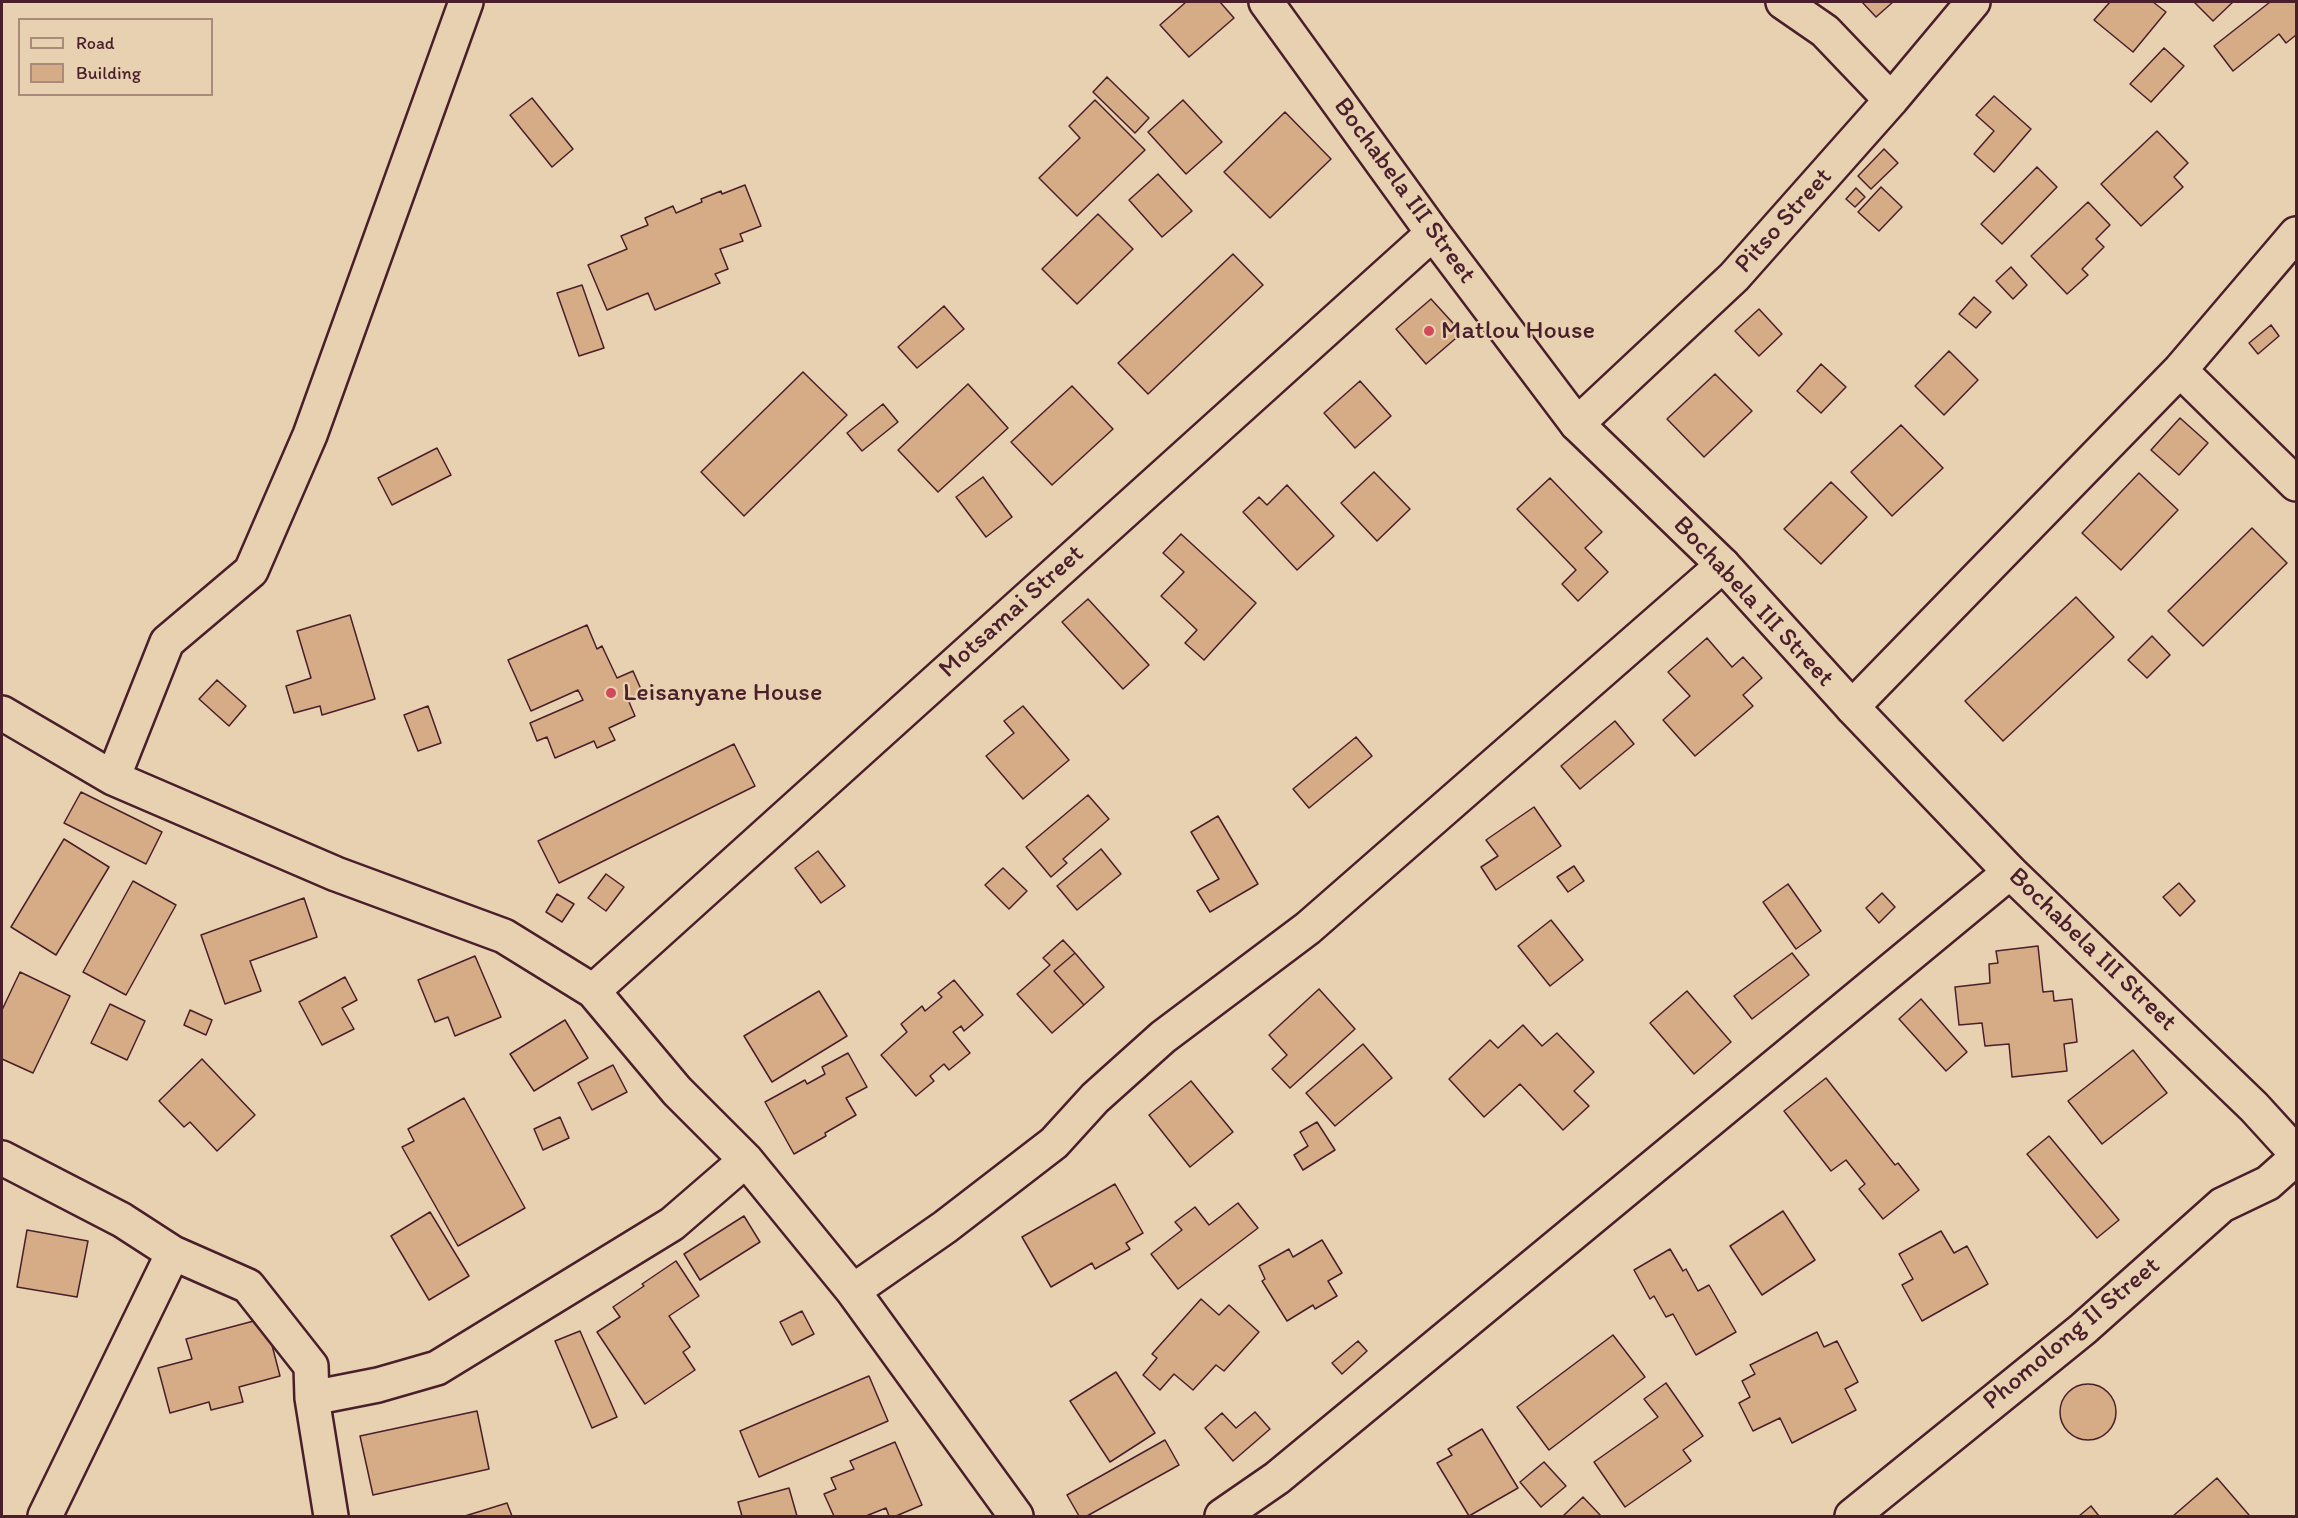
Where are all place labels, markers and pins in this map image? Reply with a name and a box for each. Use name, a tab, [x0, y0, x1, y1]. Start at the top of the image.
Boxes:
place label: Matlou House	[1441, 315, 1595, 347]
marker: Matlou House	[1422, 324, 1436, 338]
place label: Leisanyane House	[623, 677, 822, 709]
marker: Leisanyane House	[604, 686, 618, 700]

